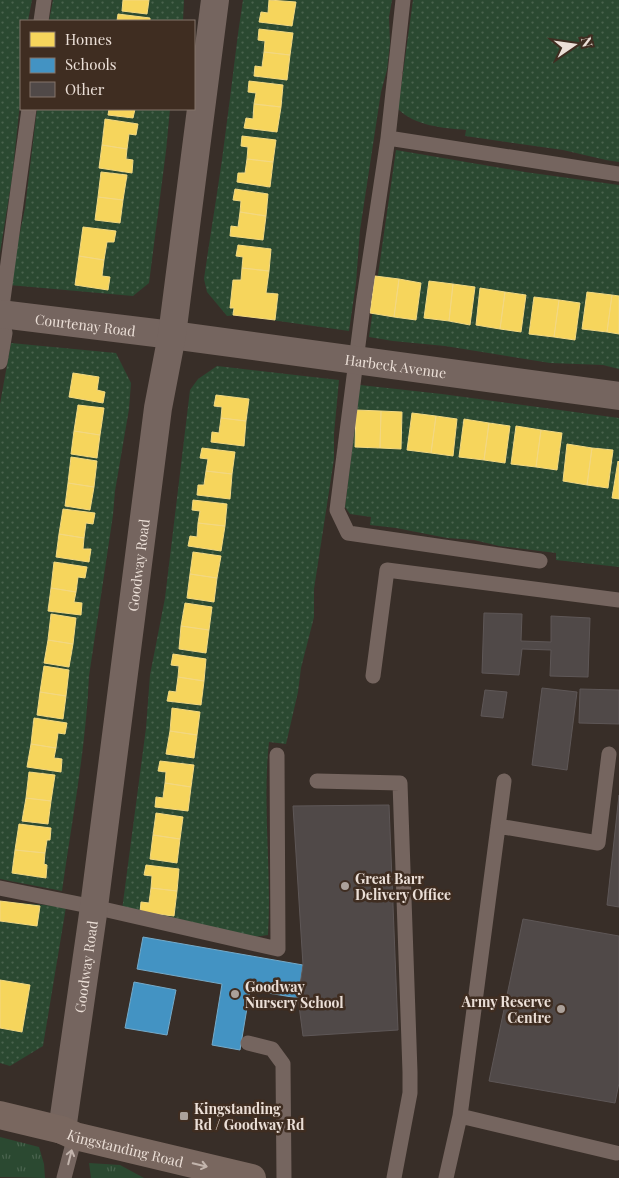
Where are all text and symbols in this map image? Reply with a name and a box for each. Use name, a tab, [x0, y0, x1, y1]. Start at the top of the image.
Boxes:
legend	[20, 20, 195, 110]
north arrow	[549, 20, 599, 70]
text: Homes	[65, 29, 112, 49]
text: N	[577, 35, 598, 49]
text: Schools	[65, 54, 117, 74]
text: Other	[65, 79, 105, 99]
street label: Courtenay Road	[34, 309, 137, 340]
street label: Harbeck Avenue	[344, 349, 448, 382]
street label: Goodway Road	[123, 518, 153, 612]
place label: Great Barr Delivery Office	[355, 869, 451, 904]
marker: Great Barr Delivery Office	[339, 880, 351, 892]
street label: Goodway Road	[69, 919, 101, 1014]
place label: Goodway Nursery School	[245, 977, 344, 1012]
marker: Goodway Nursery School	[229, 988, 241, 1000]
place label: Army Reserve Centre	[461, 992, 551, 1027]
marker: Army Reserve Centre	[555, 1003, 567, 1015]
place label: Kingstanding Rd / Goodway Rd	[194, 1099, 305, 1134]
marker: Kingstanding Rd / Goodway Rd	[178, 1110, 190, 1122]
street label: Kingstanding Road	[64, 1124, 185, 1171]
one-way arrow	[66, 1149, 75, 1165]
one-way arrow	[191, 1161, 207, 1170]

